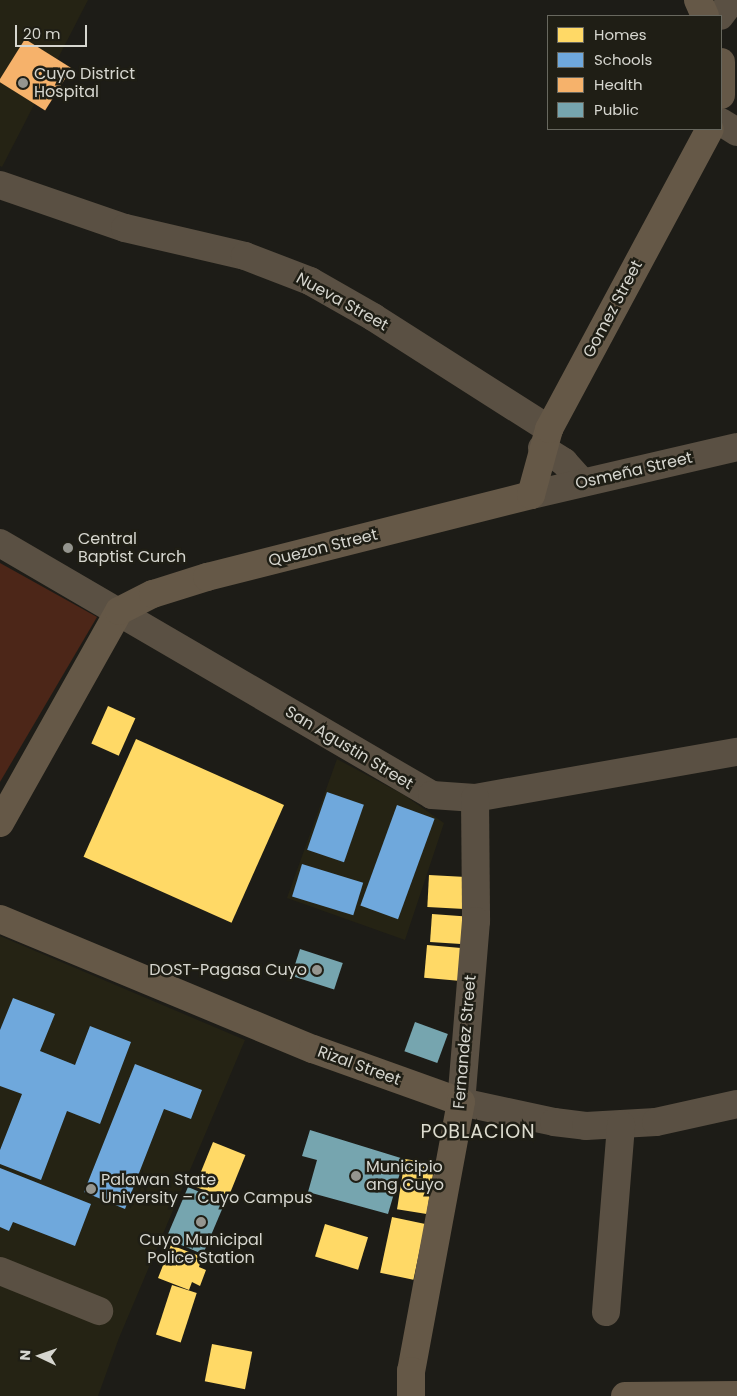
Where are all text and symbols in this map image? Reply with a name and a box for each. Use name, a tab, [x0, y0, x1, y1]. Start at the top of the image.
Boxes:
scale bar	[18, 15, 90, 47]
legend	[547, 15, 722, 130]
text: 20 m	[23, 23, 61, 44]
text: Homes	[594, 24, 647, 45]
text: Schools	[594, 49, 652, 70]
place label: Cuyo District Hospital	[34, 64, 135, 102]
text: Health	[594, 74, 643, 95]
marker: Cuyo District Hospital	[16, 76, 30, 90]
text: Public	[594, 99, 639, 120]
street label: Gomez Street	[579, 257, 647, 361]
street label: Nueva Street	[293, 269, 391, 335]
street label: Osmeña Street	[574, 448, 694, 494]
street label: Quezon Street	[267, 525, 379, 571]
place label: Central Baptist Curch	[78, 529, 186, 567]
marker: Central Baptist Curch	[62, 542, 74, 554]
street label: San Agustin Street	[281, 702, 417, 794]
place label: DOST-Pagasa Cuyo	[149, 960, 307, 980]
marker: DOST-Pagasa Cuyo	[311, 964, 323, 976]
street label: Fernandez Street	[450, 974, 480, 1110]
street label: Rizal Street	[315, 1042, 403, 1090]
district label: POBLACION	[419, 1121, 537, 1143]
place label: Municipio ang Cuyo	[366, 1157, 444, 1195]
place label: Palawan State University – Cuyo Campus	[101, 1170, 313, 1208]
marker: Municipio ang Cuyo	[350, 1170, 362, 1182]
marker: Palawan State University – Cuyo Campus	[85, 1183, 97, 1195]
marker: Cuyo Municipal Police Station	[195, 1216, 207, 1228]
place label: Cuyo Municipal Police Station	[139, 1230, 263, 1268]
north arrow	[15, 1331, 65, 1381]
text: N	[15, 1349, 35, 1361]

